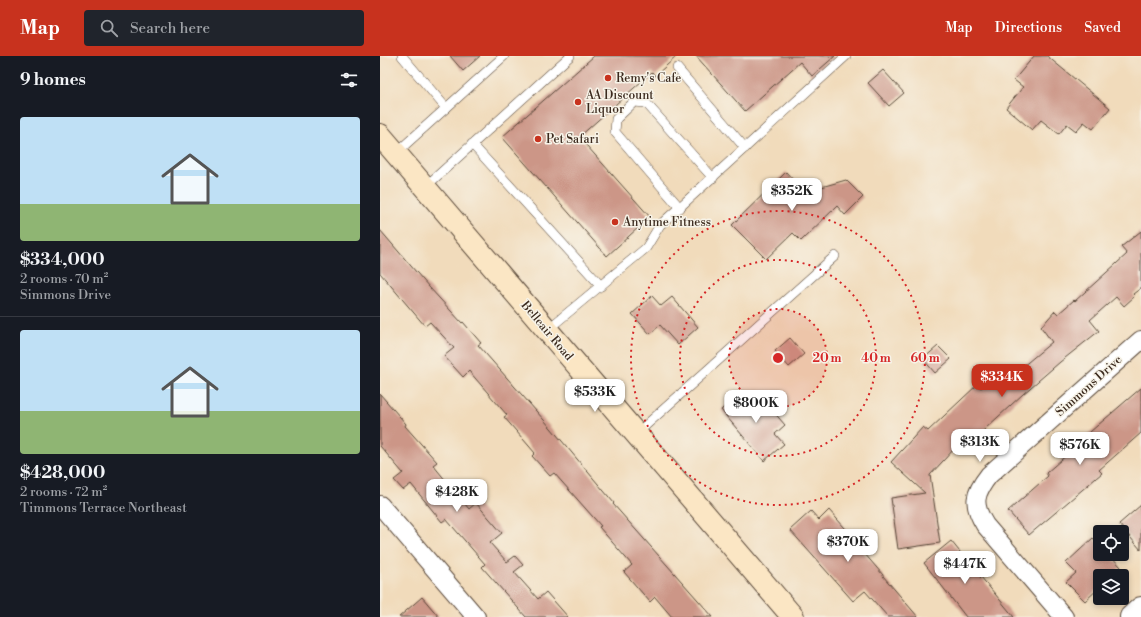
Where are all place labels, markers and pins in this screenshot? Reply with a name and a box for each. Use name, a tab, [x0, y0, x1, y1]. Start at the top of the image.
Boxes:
place label: Remy's Cafe	[616, 71, 681, 86]
marker: Remy's Cafe	[603, 73, 613, 83]
place label: AA Discount Liquor	[585, 88, 654, 117]
marker: AA Discount Liquor	[573, 97, 583, 107]
place label: Pet Safari	[546, 132, 599, 147]
marker: Pet Safari	[533, 134, 543, 144]
pin: $352K	[764, 178, 820, 212]
place label: Anytime Fitness	[622, 215, 711, 230]
marker: Anytime Fitness	[610, 217, 620, 227]
centre of rings	[771, 351, 785, 365]
pin: $334K	[974, 364, 1030, 398]
pin: $533K	[567, 379, 623, 413]
pin: $800K	[728, 390, 784, 424]
pin: $313K	[952, 429, 1008, 463]
pin: $576K	[1052, 432, 1108, 466]
pin: $428K	[429, 479, 485, 513]
pin: $370K	[820, 529, 876, 563]
pin: $447K	[937, 551, 993, 585]

